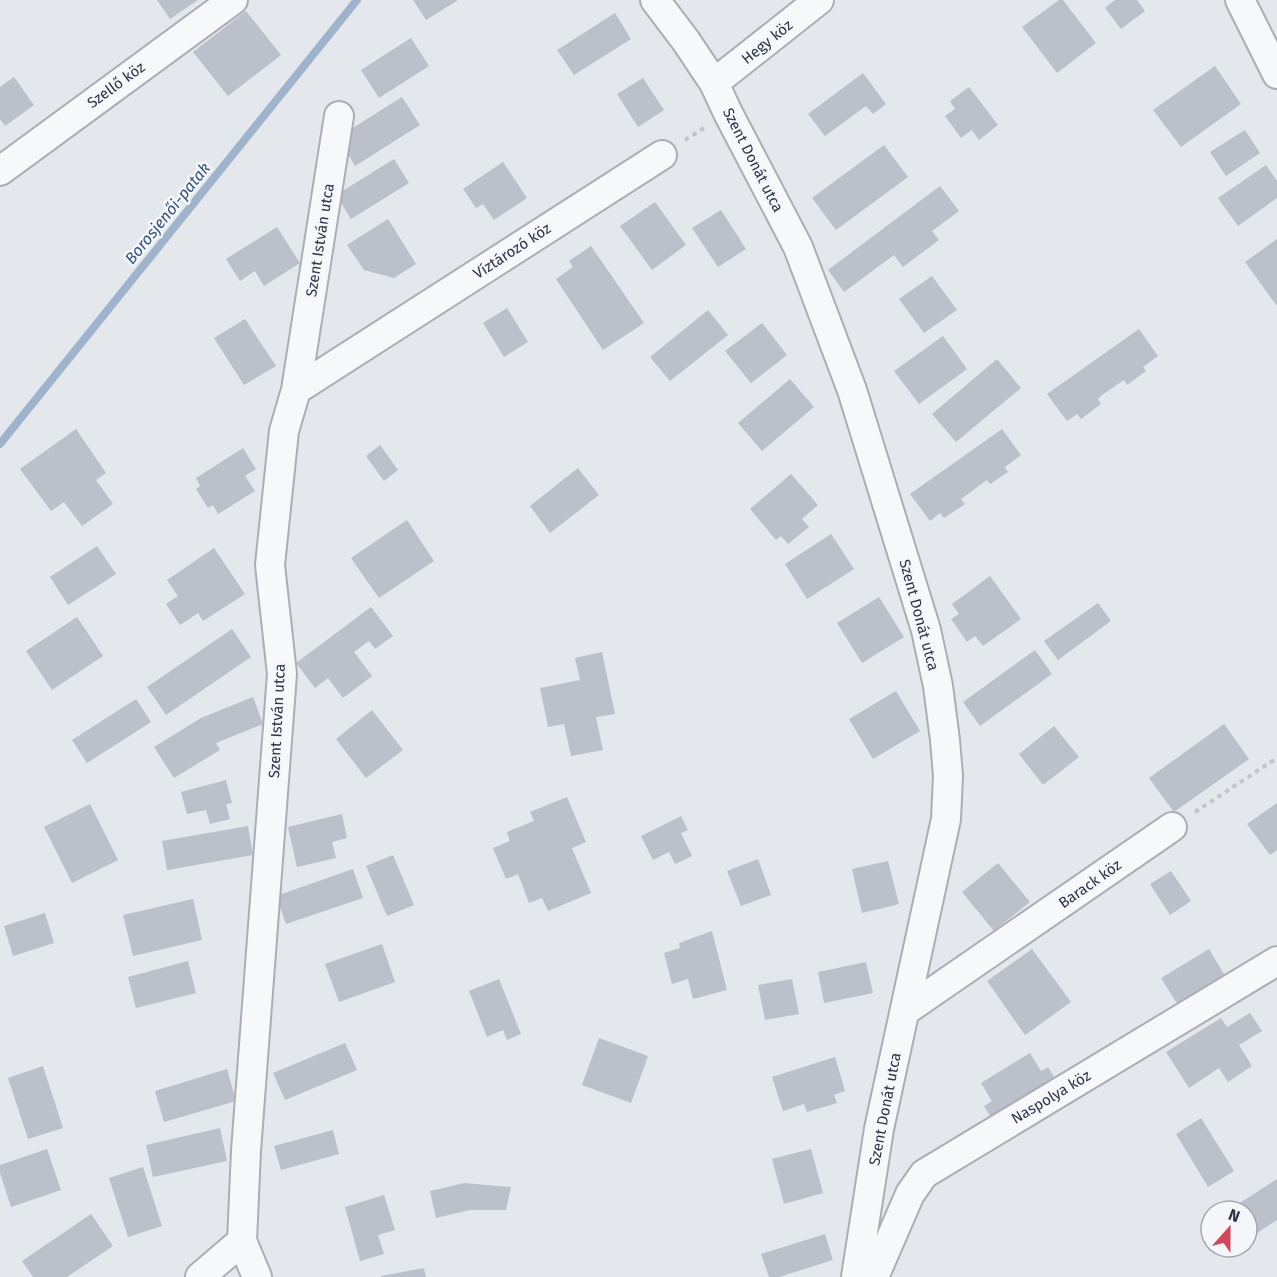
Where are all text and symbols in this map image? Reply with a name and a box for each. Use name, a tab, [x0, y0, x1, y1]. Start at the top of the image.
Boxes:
street label: Hegy köz	[738, 16, 796, 68]
street label: Szellő köz	[84, 58, 149, 112]
street label: Szent Donát utca	[719, 105, 787, 215]
water label: Borosjenői-patak	[121, 159, 214, 268]
street label: Szent István utca	[302, 182, 338, 298]
street label: Víztározó köz	[470, 219, 554, 283]
street label: Szent Donát utca	[895, 557, 943, 673]
street label: Szent István utca	[265, 663, 289, 779]
street label: Barack köz	[1055, 856, 1125, 912]
street label: Szent Donát utca	[865, 1051, 905, 1167]
street label: Naspolya köz	[1008, 1066, 1094, 1128]
north arrow	[1199, 1199, 1259, 1259]
text: N	[1226, 1205, 1243, 1226]

